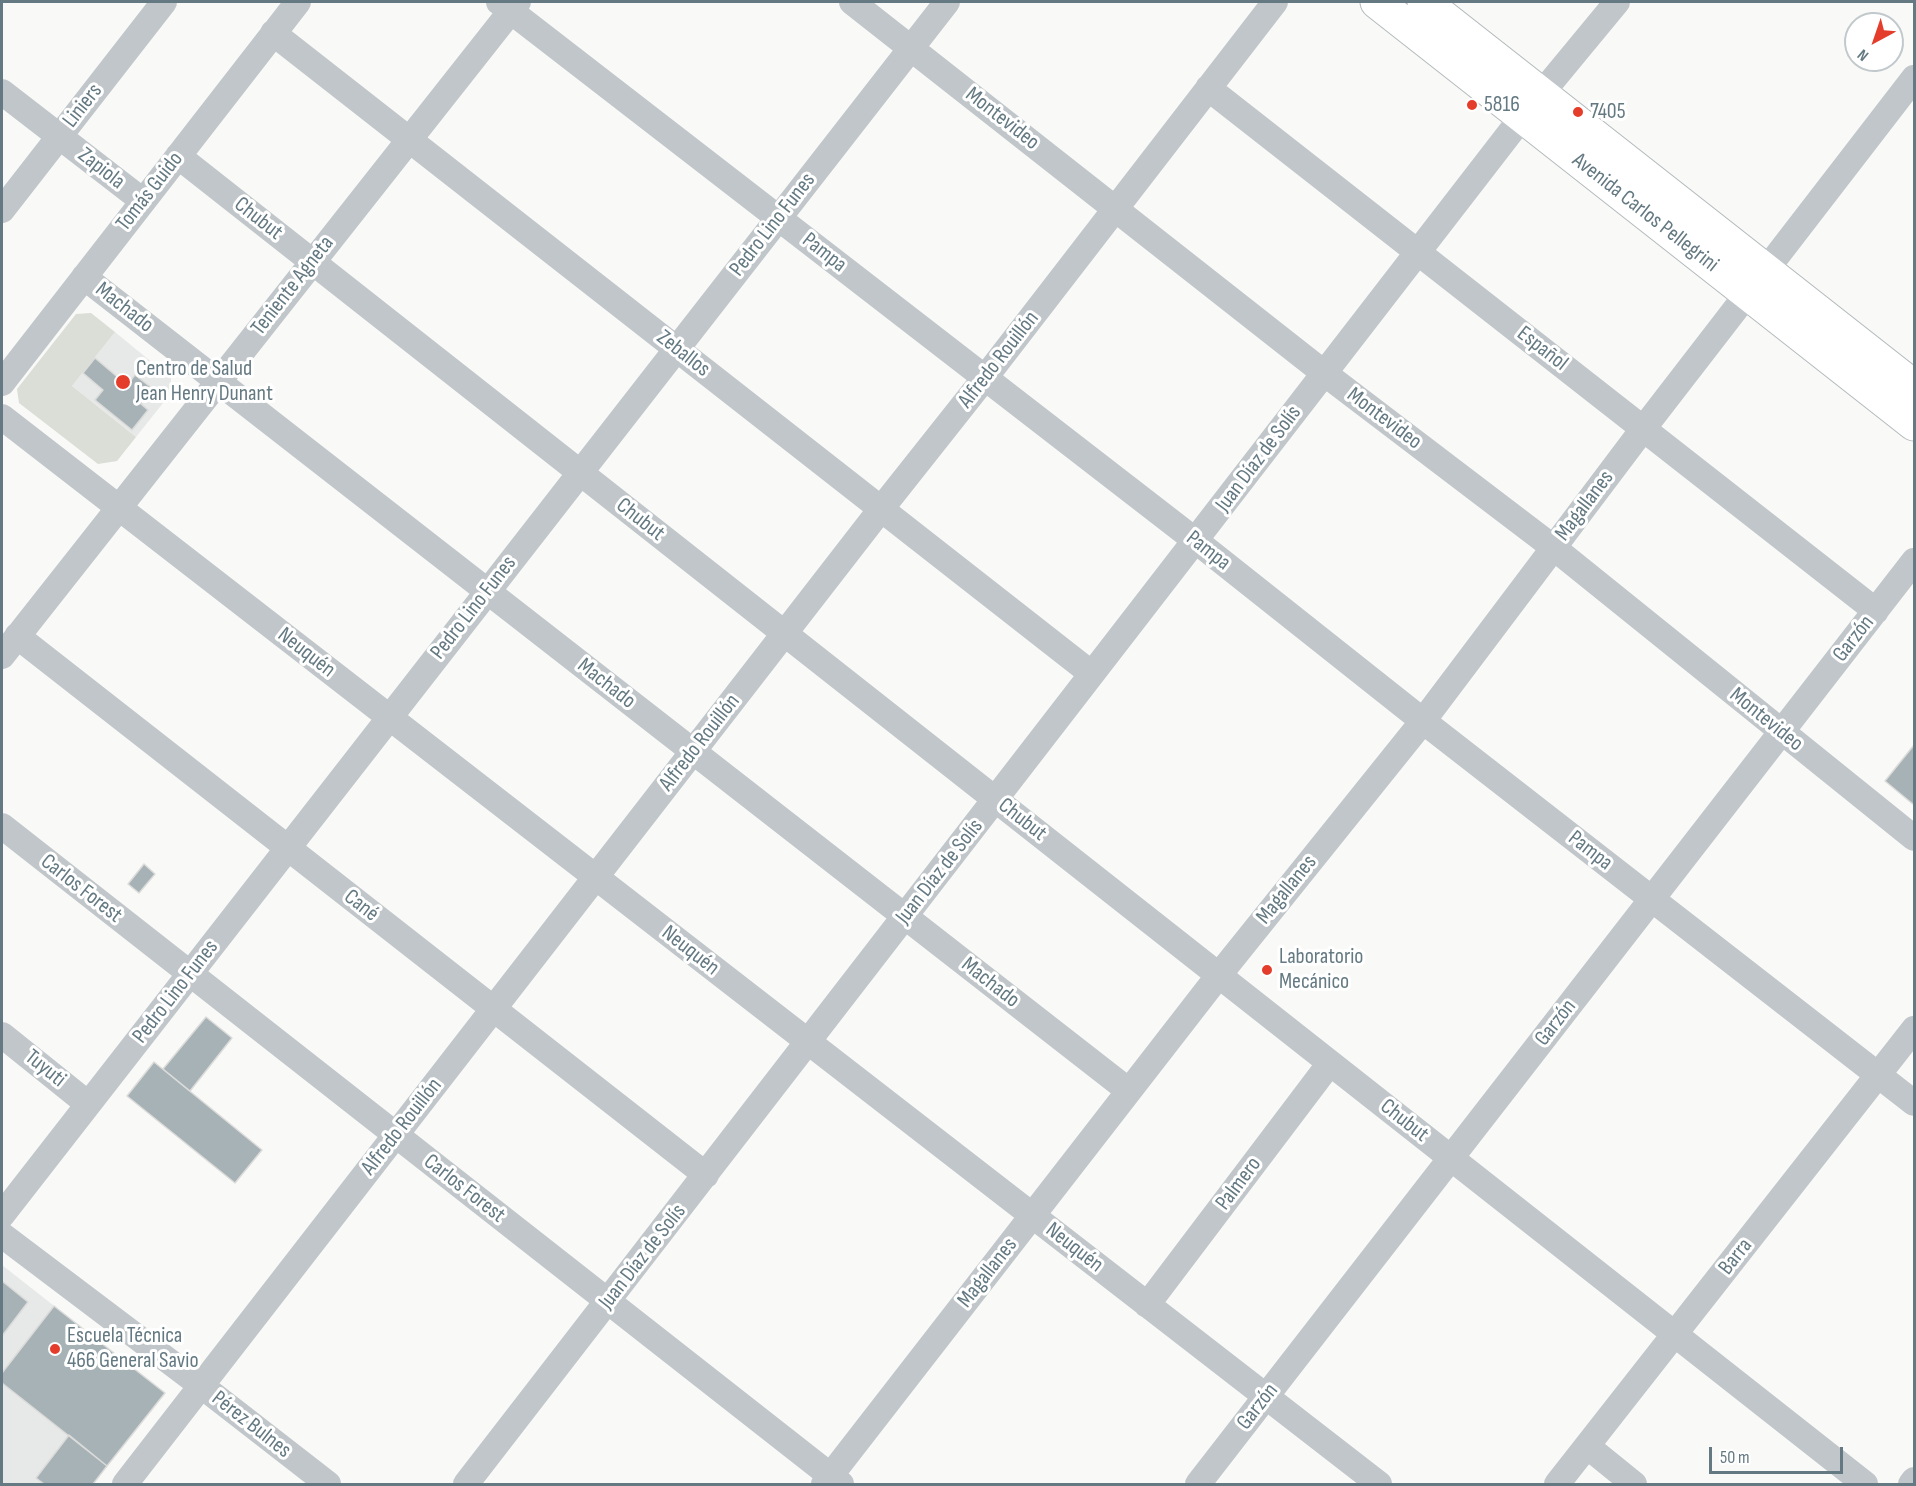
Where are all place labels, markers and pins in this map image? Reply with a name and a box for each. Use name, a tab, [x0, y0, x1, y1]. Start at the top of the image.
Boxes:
place label: 5816	[1484, 92, 1520, 118]
marker: 5816	[1465, 98, 1479, 112]
place label: 7405	[1590, 99, 1625, 125]
marker: 7405	[1571, 105, 1585, 119]
place label: Centro de Salud Jean Henry Dunant	[136, 356, 273, 408]
marker: Centro de Salud Jean Henry Dunant	[114, 373, 132, 391]
place label: Laboratorio Mecánico	[1279, 944, 1364, 996]
marker: Laboratorio Mecánico	[1260, 963, 1274, 977]
place label: Escuela Técnica 466 General Savio	[67, 1323, 199, 1374]
marker: Escuela Técnica 466 General Savio	[48, 1342, 62, 1356]

